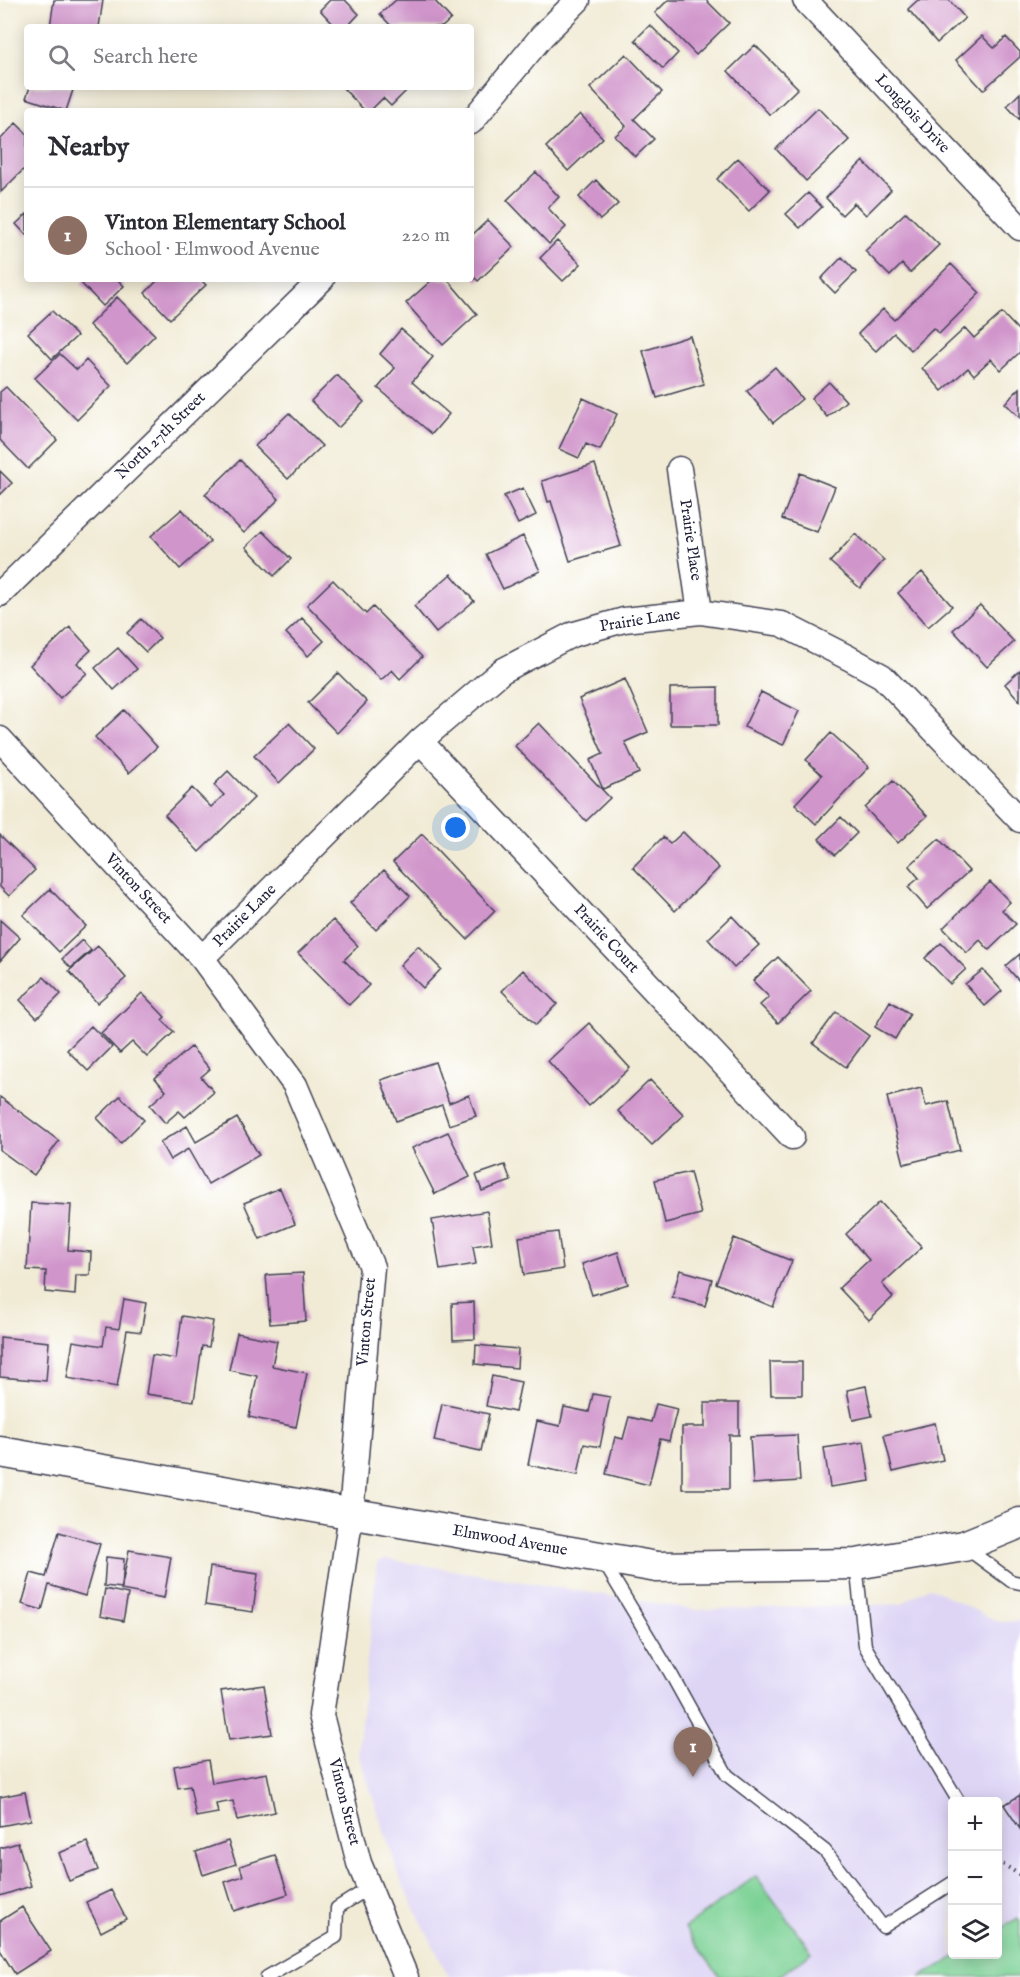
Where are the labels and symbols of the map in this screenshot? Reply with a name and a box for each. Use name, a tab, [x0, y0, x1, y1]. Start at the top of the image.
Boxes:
street label: Longlois Drive	[870, 70, 954, 158]
street label: North 27th Street	[112, 388, 211, 484]
street label: Prairie Place	[674, 498, 706, 582]
street label: Prairie Lane	[598, 605, 682, 637]
your location	[441, 813, 470, 842]
street label: Vinton Street	[100, 849, 176, 929]
street label: Prairie Lane	[209, 880, 281, 952]
street label: Prairie Court	[569, 900, 643, 978]
street label: Vinton Street	[353, 1276, 381, 1368]
street label: Elmwood Avenue	[451, 1521, 569, 1561]
pin: 1	[674, 1728, 712, 1777]
street label: Vinton Street	[323, 1755, 365, 1848]

